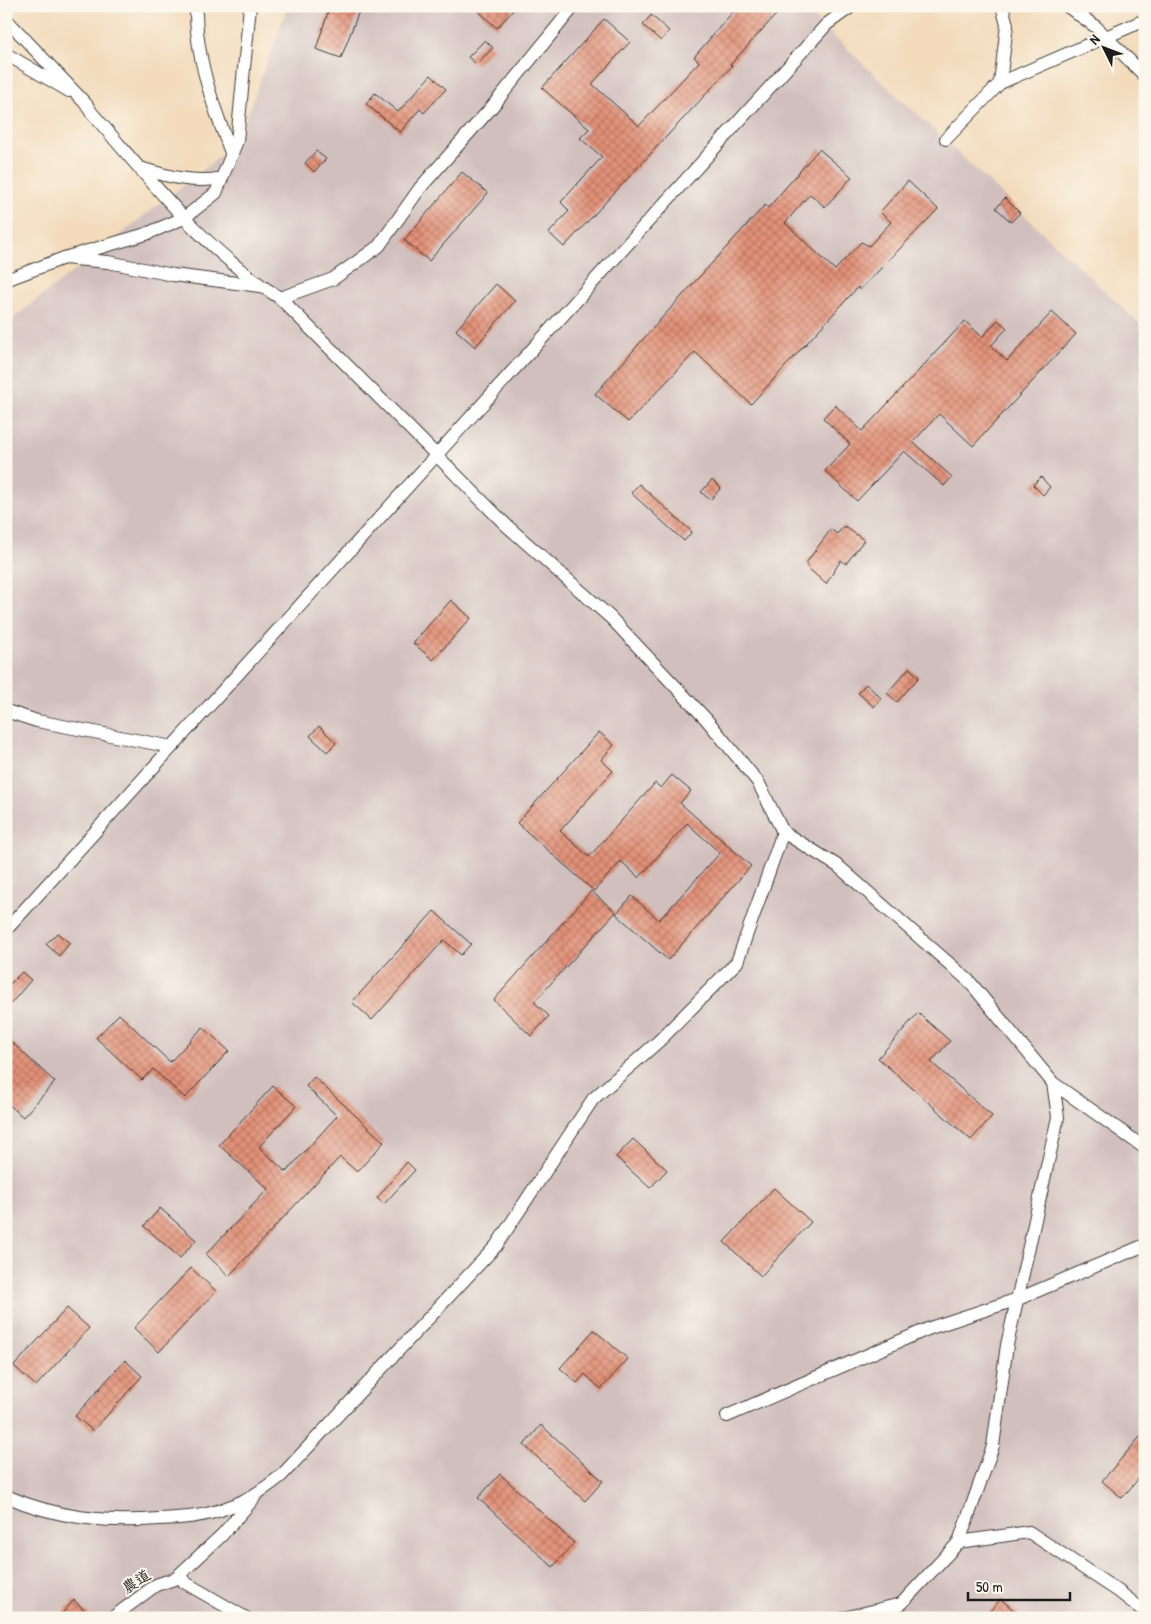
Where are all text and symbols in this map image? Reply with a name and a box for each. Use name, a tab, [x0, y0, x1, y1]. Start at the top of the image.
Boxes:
north arrow	[1078, 22, 1128, 72]
text: N	[1084, 29, 1104, 48]
street label: 農道	[118, 1564, 154, 1598]
scale bar	[968, 1569, 1071, 1601]
text: 50 m	[976, 1576, 1003, 1597]

